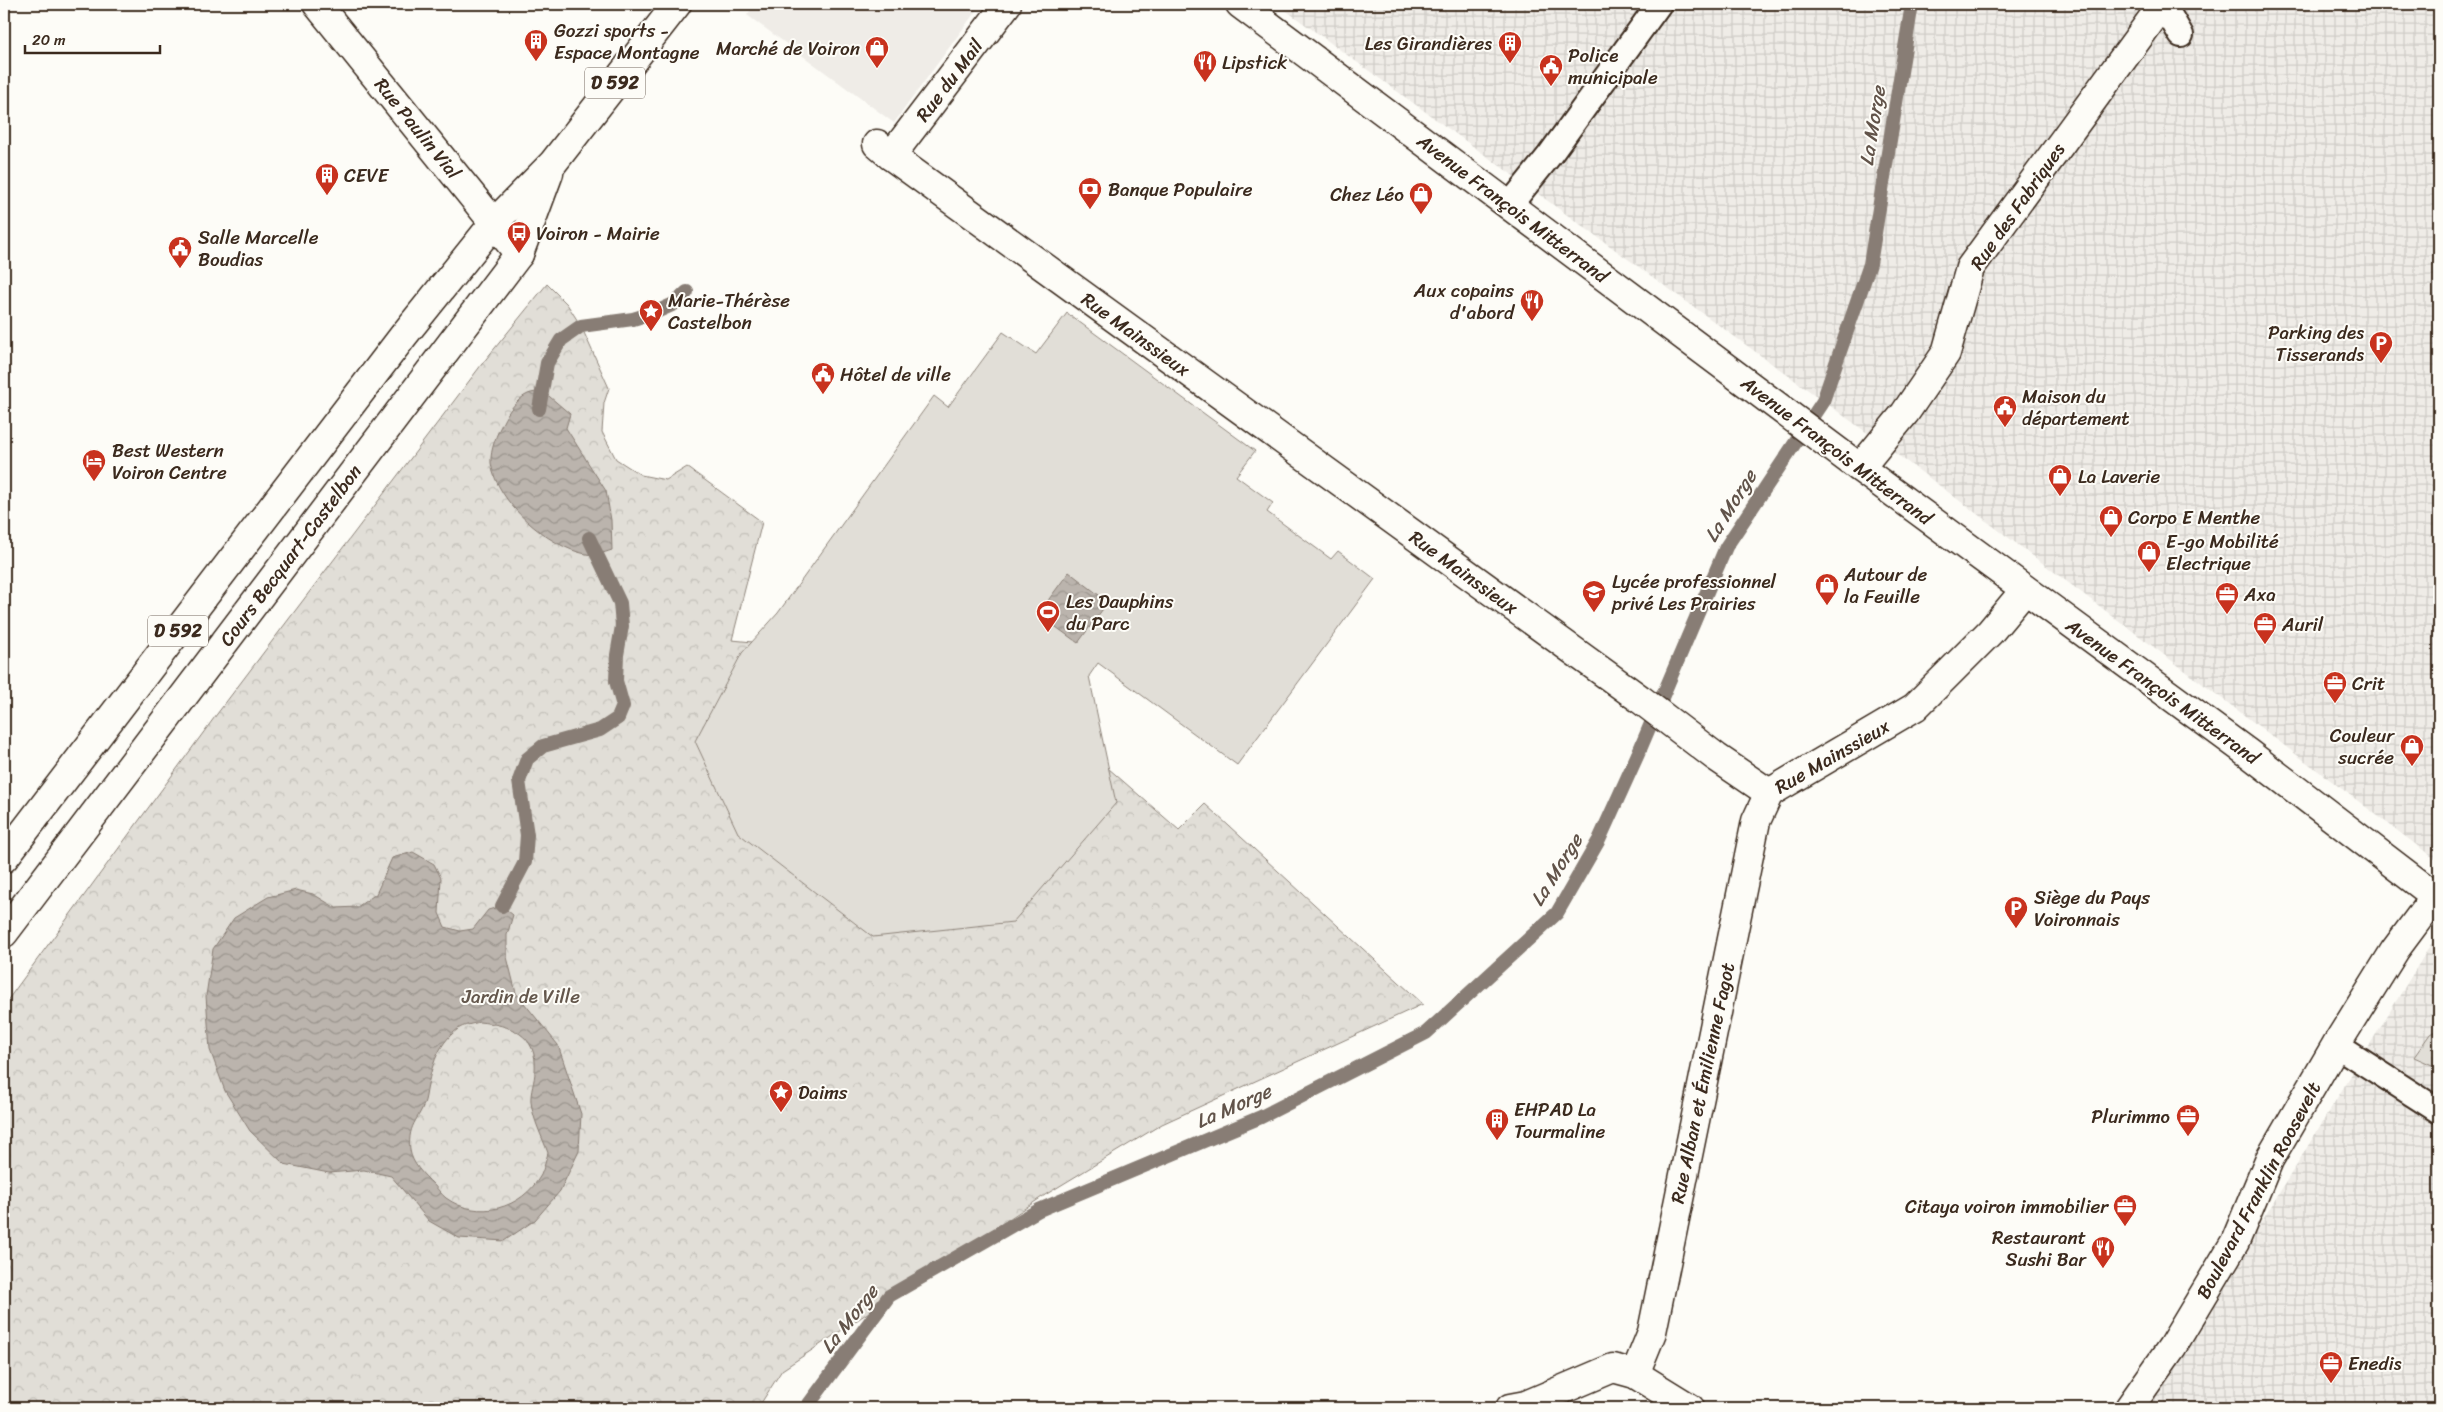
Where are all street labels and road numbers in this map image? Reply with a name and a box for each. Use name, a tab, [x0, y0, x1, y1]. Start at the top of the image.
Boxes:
street label: Rue du Mail	[907, 31, 992, 129]
road number: D 592	[585, 68, 645, 99]
street label: Rue Paulin Vial	[366, 70, 470, 187]
street label: Avenue François Mitterrand	[1409, 124, 1617, 293]
street label: Rue des Fabriques	[1961, 135, 2074, 277]
street label: Rue Mainssieux	[1074, 283, 1198, 386]
street label: Avenue François Mitterrand	[1733, 366, 1941, 535]
street label: Cours Becquart-Castelbon	[211, 457, 370, 654]
street label: Rue Mainssieux	[1402, 521, 1526, 624]
street label: Avenue François Mitterrand	[2058, 609, 2268, 774]
road number: D 592	[148, 616, 208, 646]
street label: Rue Mainssieux	[1768, 710, 1896, 803]
street label: Rue Alban et Émilienne Fagot	[1661, 960, 1744, 1207]
street label: Boulevard Franklin Roosevelt	[2187, 1075, 2330, 1305]

